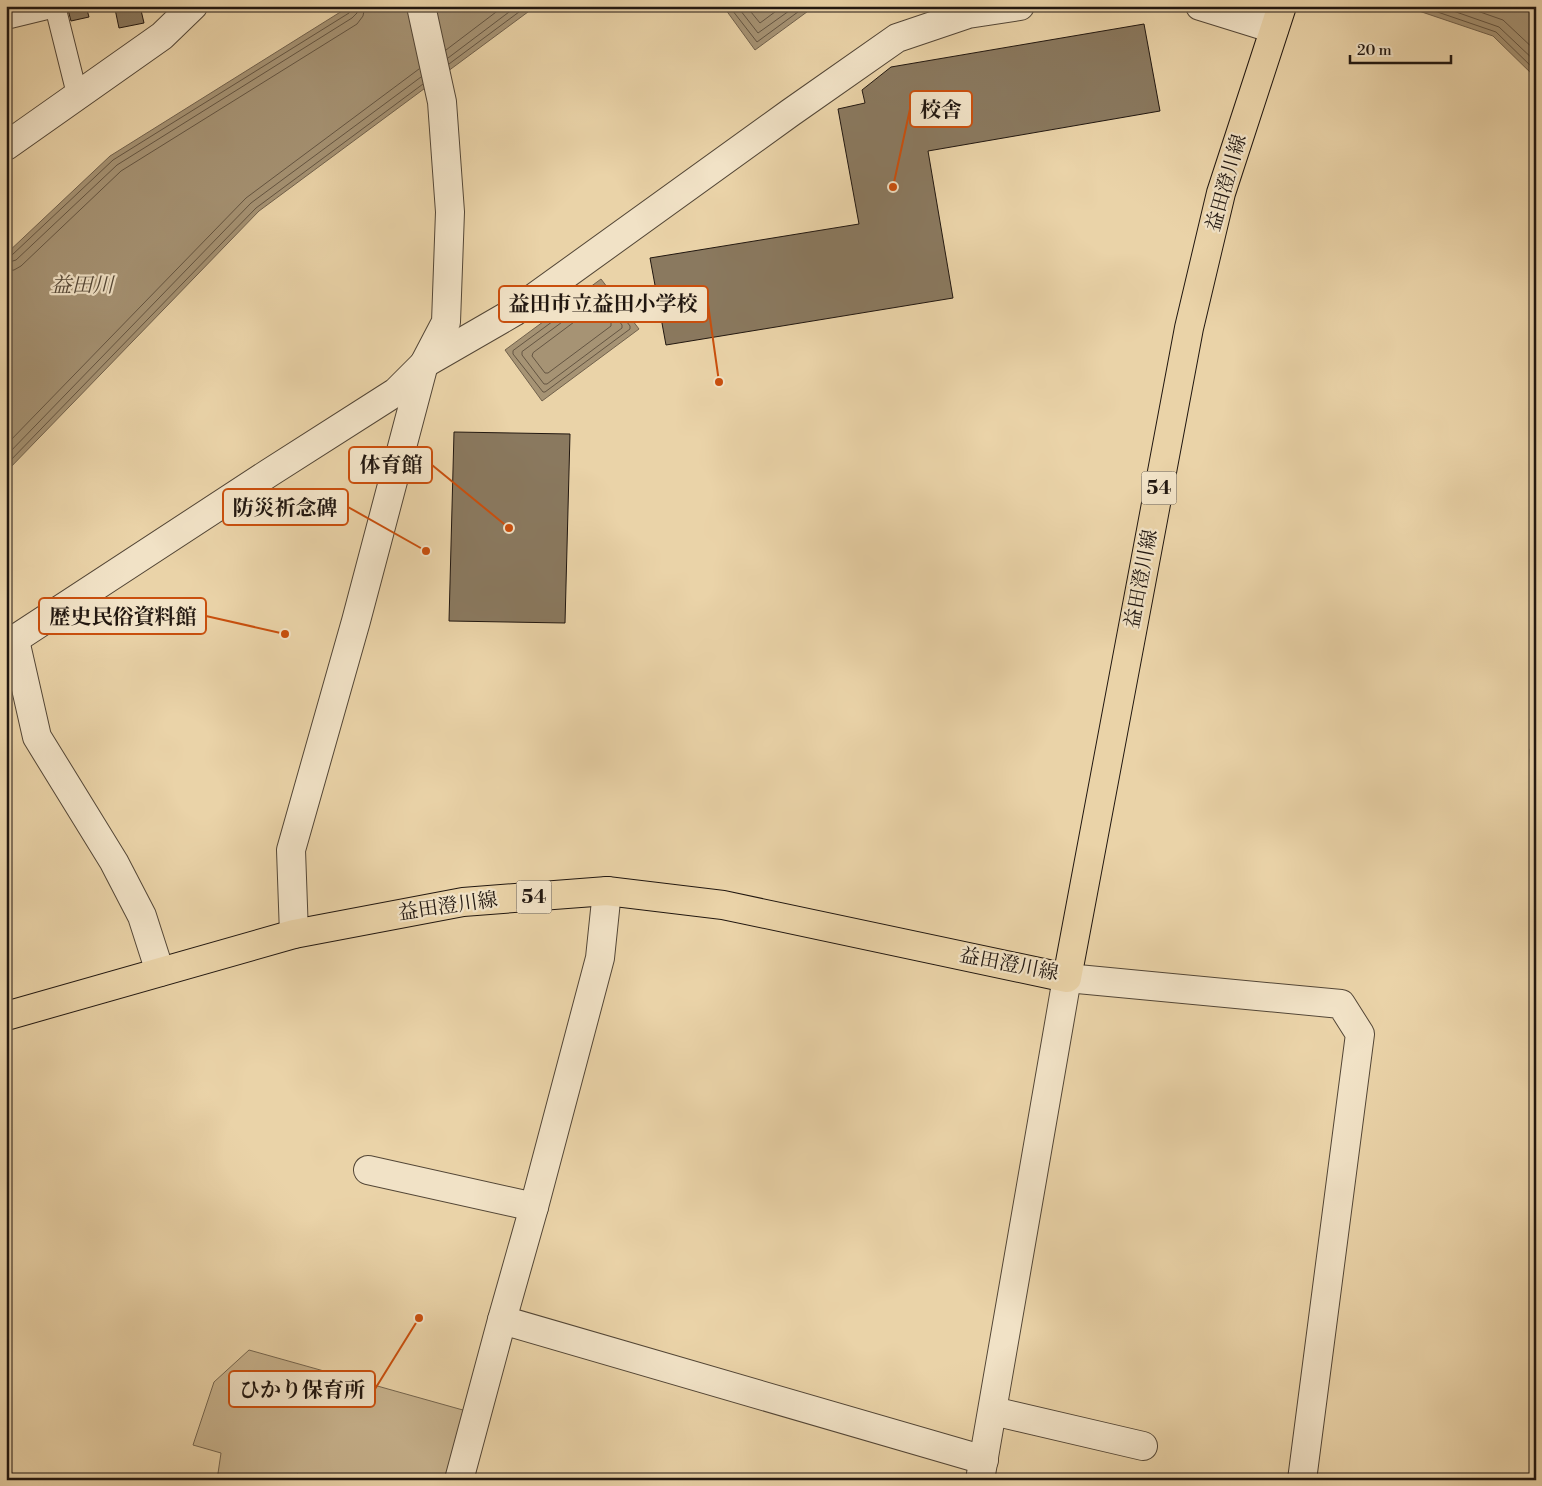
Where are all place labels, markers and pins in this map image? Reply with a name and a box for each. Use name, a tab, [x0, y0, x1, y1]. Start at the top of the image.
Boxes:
callout: 校舎	[910, 91, 972, 127]
callout: 益田市立益田小学校	[499, 286, 708, 322]
callout: 体育館	[349, 447, 432, 483]
callout: 防災祈念碑	[223, 489, 348, 525]
callout: 歴史民俗資料館	[39, 598, 206, 634]
callout: ひかり保育所	[229, 1371, 375, 1407]

